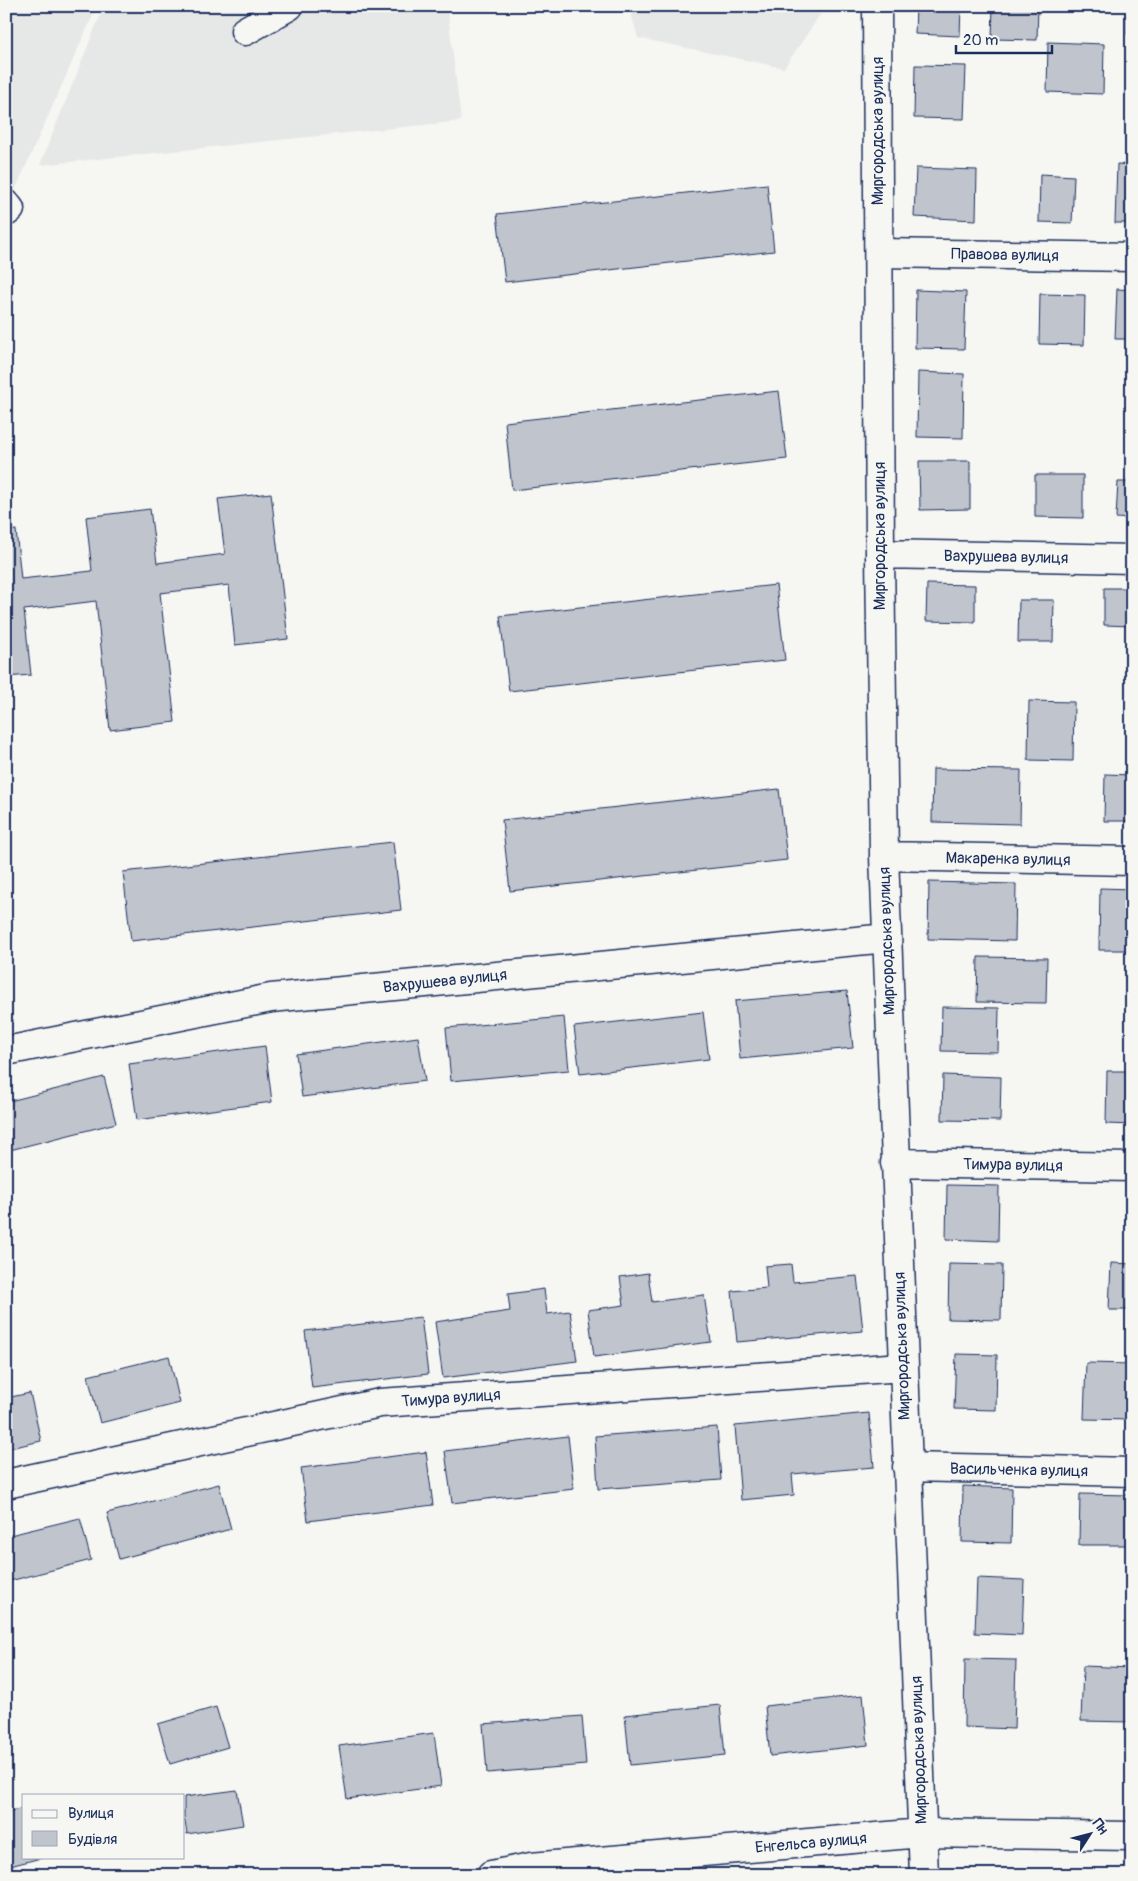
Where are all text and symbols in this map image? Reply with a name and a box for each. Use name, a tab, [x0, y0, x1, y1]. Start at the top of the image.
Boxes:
scale bar	[956, 22, 1052, 54]
text: 20 m	[963, 31, 998, 50]
street label: Миргородська вулиця	[868, 57, 888, 205]
street label: Правова вулиця	[951, 244, 1059, 266]
street label: Миргородська вулиця	[870, 462, 890, 610]
street label: Вахрушева вулиця	[943, 546, 1069, 568]
street label: Макаренка вулиця	[945, 848, 1071, 870]
street label: Миргородська вулиця	[874, 866, 900, 1016]
street label: Вахрушева вулиця	[382, 965, 508, 997]
street label: Тимура вулиця	[963, 1154, 1063, 1176]
street label: Миргородська вулиця	[889, 1271, 915, 1421]
street label: Тимура вулиця	[401, 1385, 501, 1411]
street label: Васильченка вулиця	[950, 1459, 1088, 1481]
street label: Миргородська вулиця	[906, 1675, 932, 1825]
legend	[22, 1794, 185, 1858]
text: Вулиця	[68, 1804, 114, 1823]
north arrow	[1066, 1808, 1116, 1858]
text: Пн	[1089, 1815, 1112, 1838]
street label: Енгельса вулиця	[754, 1828, 868, 1858]
text: Будівля	[68, 1830, 117, 1849]

